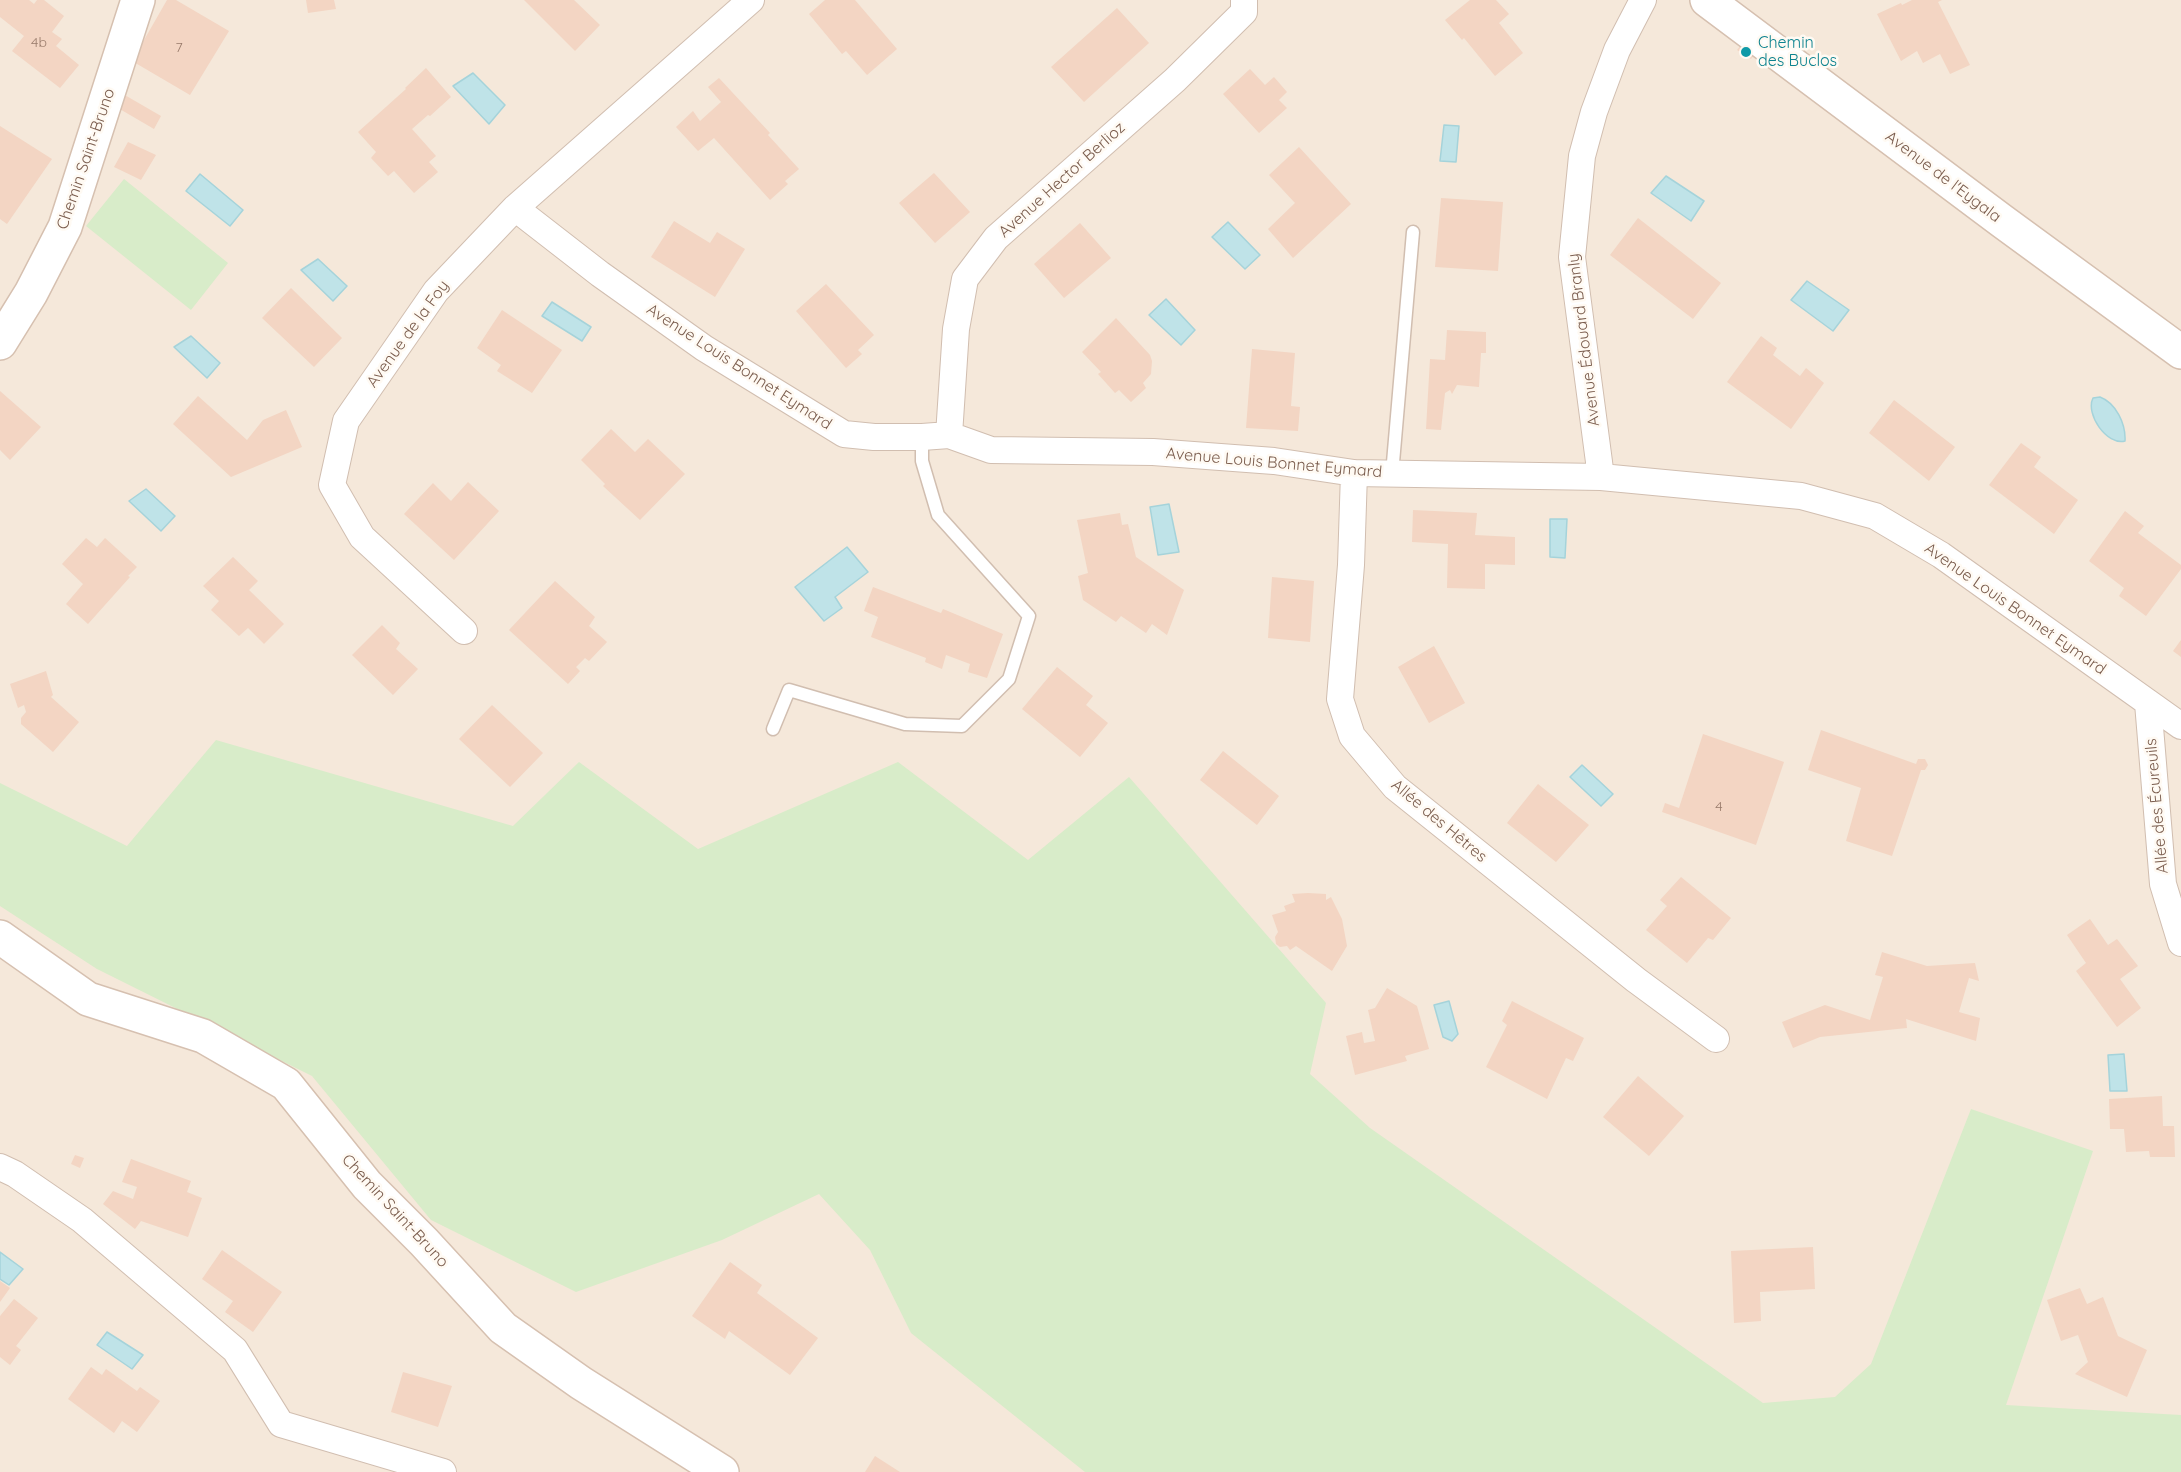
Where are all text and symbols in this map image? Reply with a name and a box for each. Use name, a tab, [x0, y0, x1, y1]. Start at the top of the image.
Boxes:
place label: Chemin des Buclos	[1758, 33, 1837, 71]
house number: 4b	[31, 35, 47, 51]
house number: 7	[175, 40, 183, 56]
marker: Chemin des Buclos	[1739, 45, 1753, 59]
street label: Chemin Saint-Bruno	[53, 86, 119, 232]
street label: Avenue Hector Berlioz	[995, 118, 1129, 242]
street label: Avenue de l'Eygala	[1881, 127, 2005, 227]
street label: Avenue Édouard Branly	[1564, 252, 1604, 428]
street label: Avenue de la Foy	[363, 277, 453, 391]
street label: Avenue Louis Bonnet Eymard	[643, 300, 835, 434]
street label: Avenue Louis Bonnet Eymard	[1165, 444, 1383, 482]
street label: Avenue Louis Bonnet Eymard	[1921, 539, 2109, 679]
street label: Allée des Écureuils	[2142, 738, 2172, 874]
street label: Allée des Hêtres	[1387, 775, 1491, 867]
house number: 4	[1715, 799, 1723, 815]
street label: Chemin Saint-Bruno	[338, 1150, 452, 1272]

